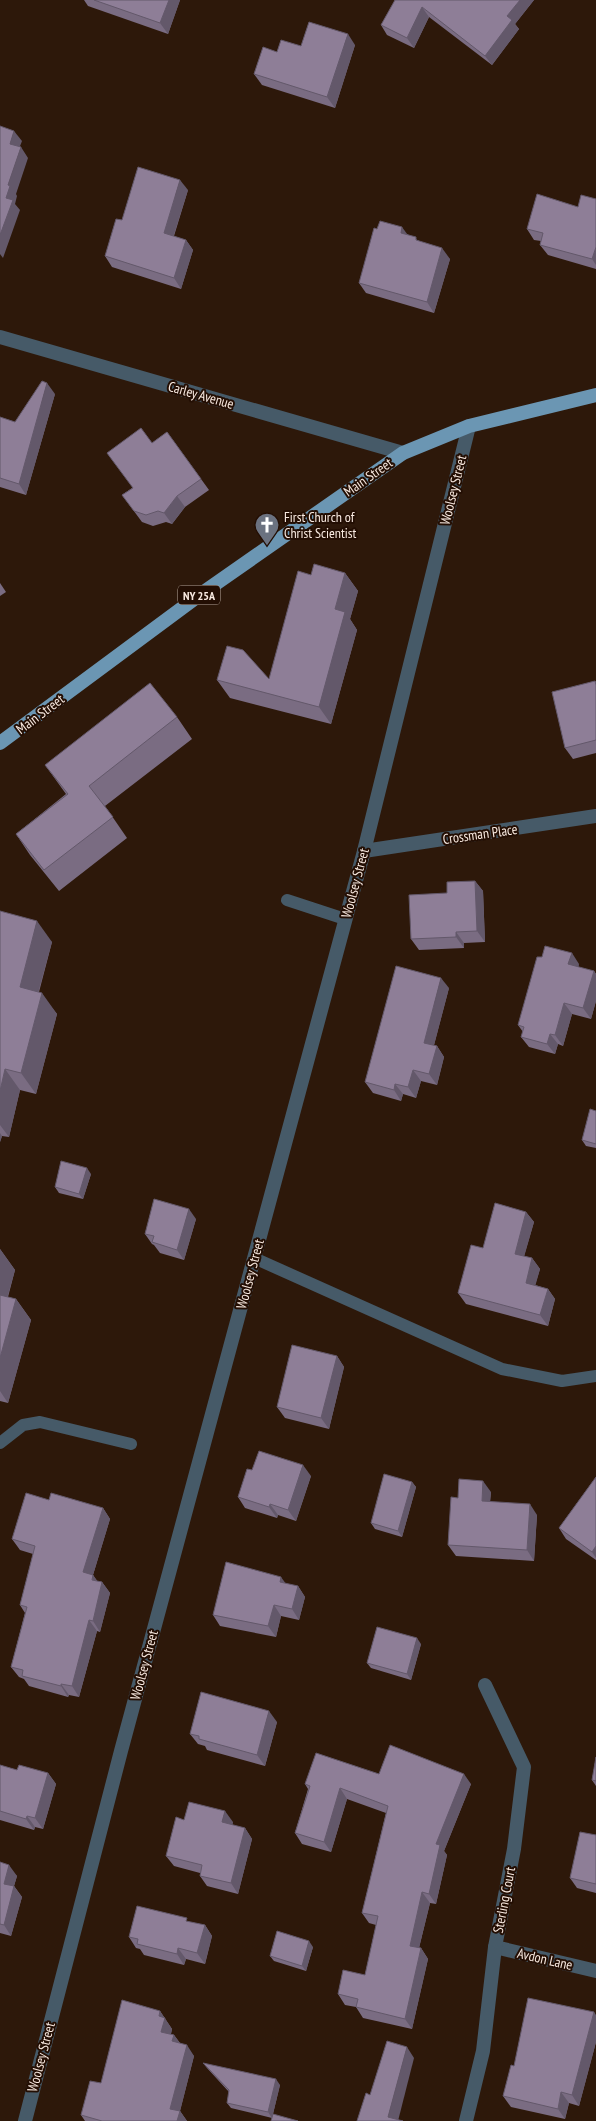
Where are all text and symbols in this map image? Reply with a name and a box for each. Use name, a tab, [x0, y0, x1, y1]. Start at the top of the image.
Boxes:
street label: Carley Avenue	[166, 377, 236, 413]
street label: Woolsey Street	[436, 453, 470, 527]
street label: Main Street	[340, 454, 396, 500]
place label: First Church of Christ Scientist	[284, 508, 357, 542]
church icon: First Church of Christ Scientist	[254, 512, 280, 546]
road number: NY 25A	[178, 586, 220, 604]
street label: Main Street	[12, 690, 68, 738]
street label: Crossman Place	[442, 820, 519, 848]
street label: Woolsey Street	[337, 846, 373, 920]
street label: Woolsey Street	[232, 1237, 268, 1311]
street label: Woolsey Street	[126, 1628, 162, 1702]
street label: Sterling Court	[489, 1865, 519, 1935]
street label: Avdon Lane	[516, 1944, 575, 1974]
street label: Woolsey Street	[23, 2020, 59, 2094]

